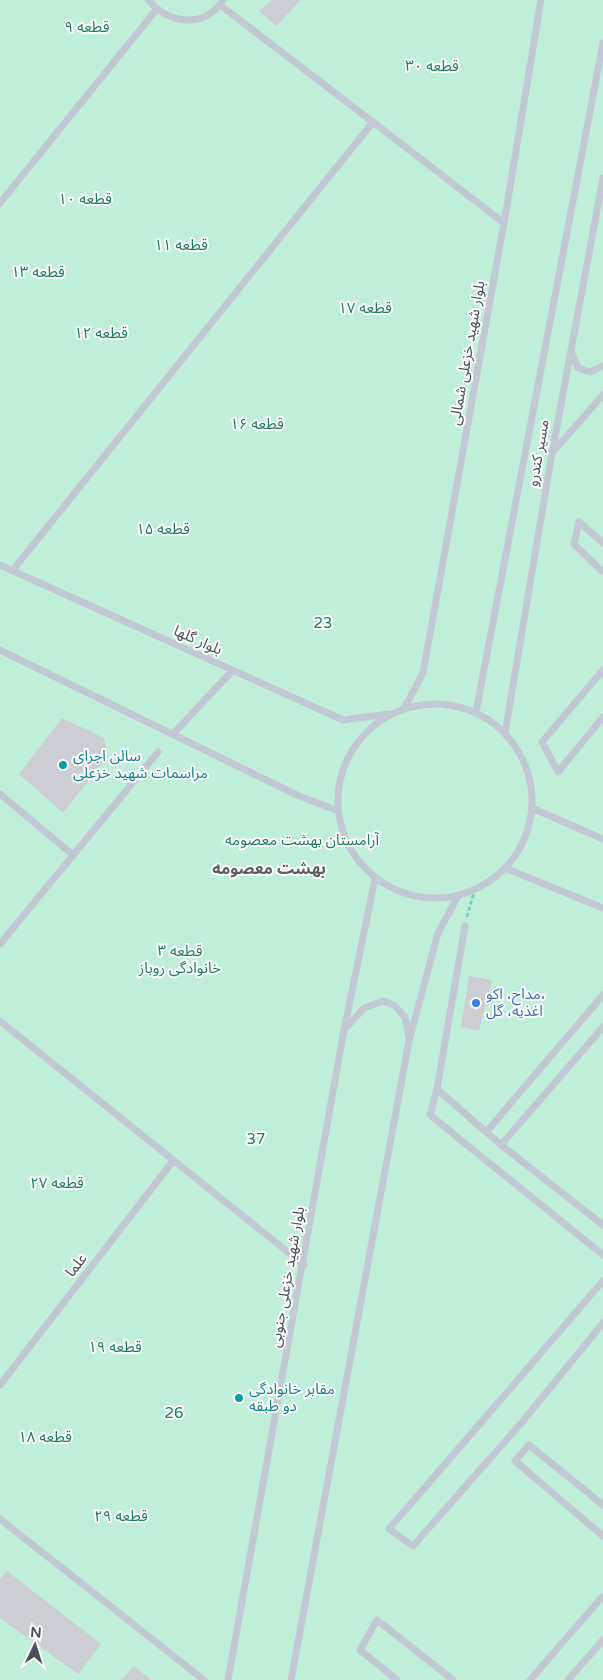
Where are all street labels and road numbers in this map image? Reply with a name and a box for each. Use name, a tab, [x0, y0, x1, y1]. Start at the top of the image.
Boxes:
street label: بلوار شهید خزعلی شمالی	[445, 279, 489, 427]
street label: مسیر کندرو	[523, 418, 553, 488]
street label: بلوار گلها	[171, 621, 225, 659]
street label: بلوار شهید خزعلی جنوبی	[266, 1205, 308, 1349]
street label: علما	[61, 1249, 91, 1280]

